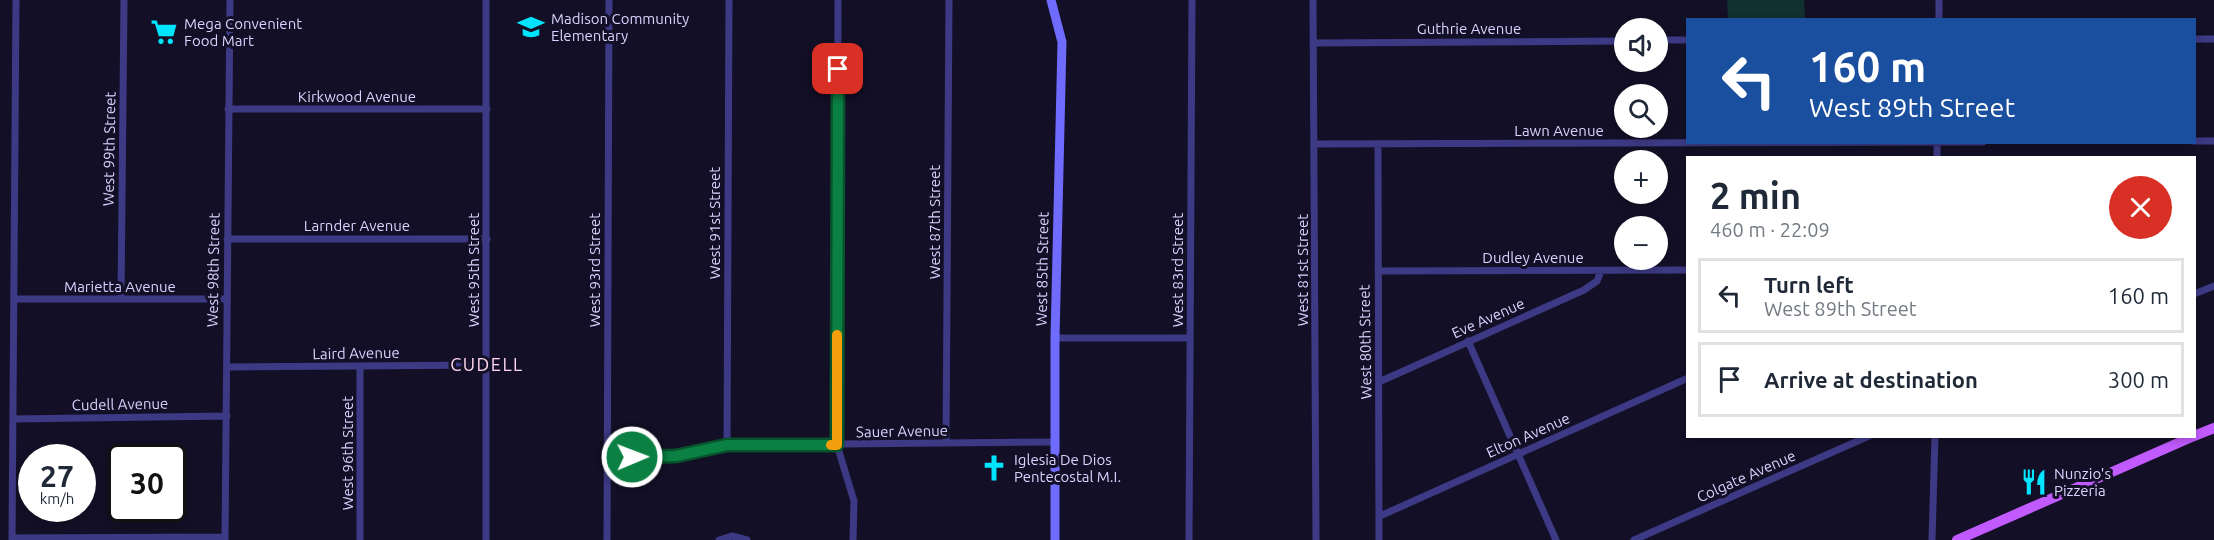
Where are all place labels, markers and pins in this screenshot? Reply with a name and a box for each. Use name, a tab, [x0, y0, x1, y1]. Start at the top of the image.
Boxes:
place label: Madison Community Elementary	[551, 10, 689, 44]
school or university icon: Madison Community Elementary	[516, 12, 546, 42]
place label: Mega Convenient Food Mart	[184, 15, 302, 49]
supermarket icon: Mega Convenient Food Mart	[149, 17, 179, 47]
pin	[812, 43, 863, 94]
place label: Iglesia De Dios Pentecostal M.I.	[1014, 451, 1121, 485]
church icon: Iglesia De Dios Pentecostal M.I.	[979, 453, 1009, 483]
place label: Nunzio's Pizzeria	[2054, 465, 2111, 499]
restaurant icon: Nunzio's Pizzeria	[2019, 467, 2049, 497]

